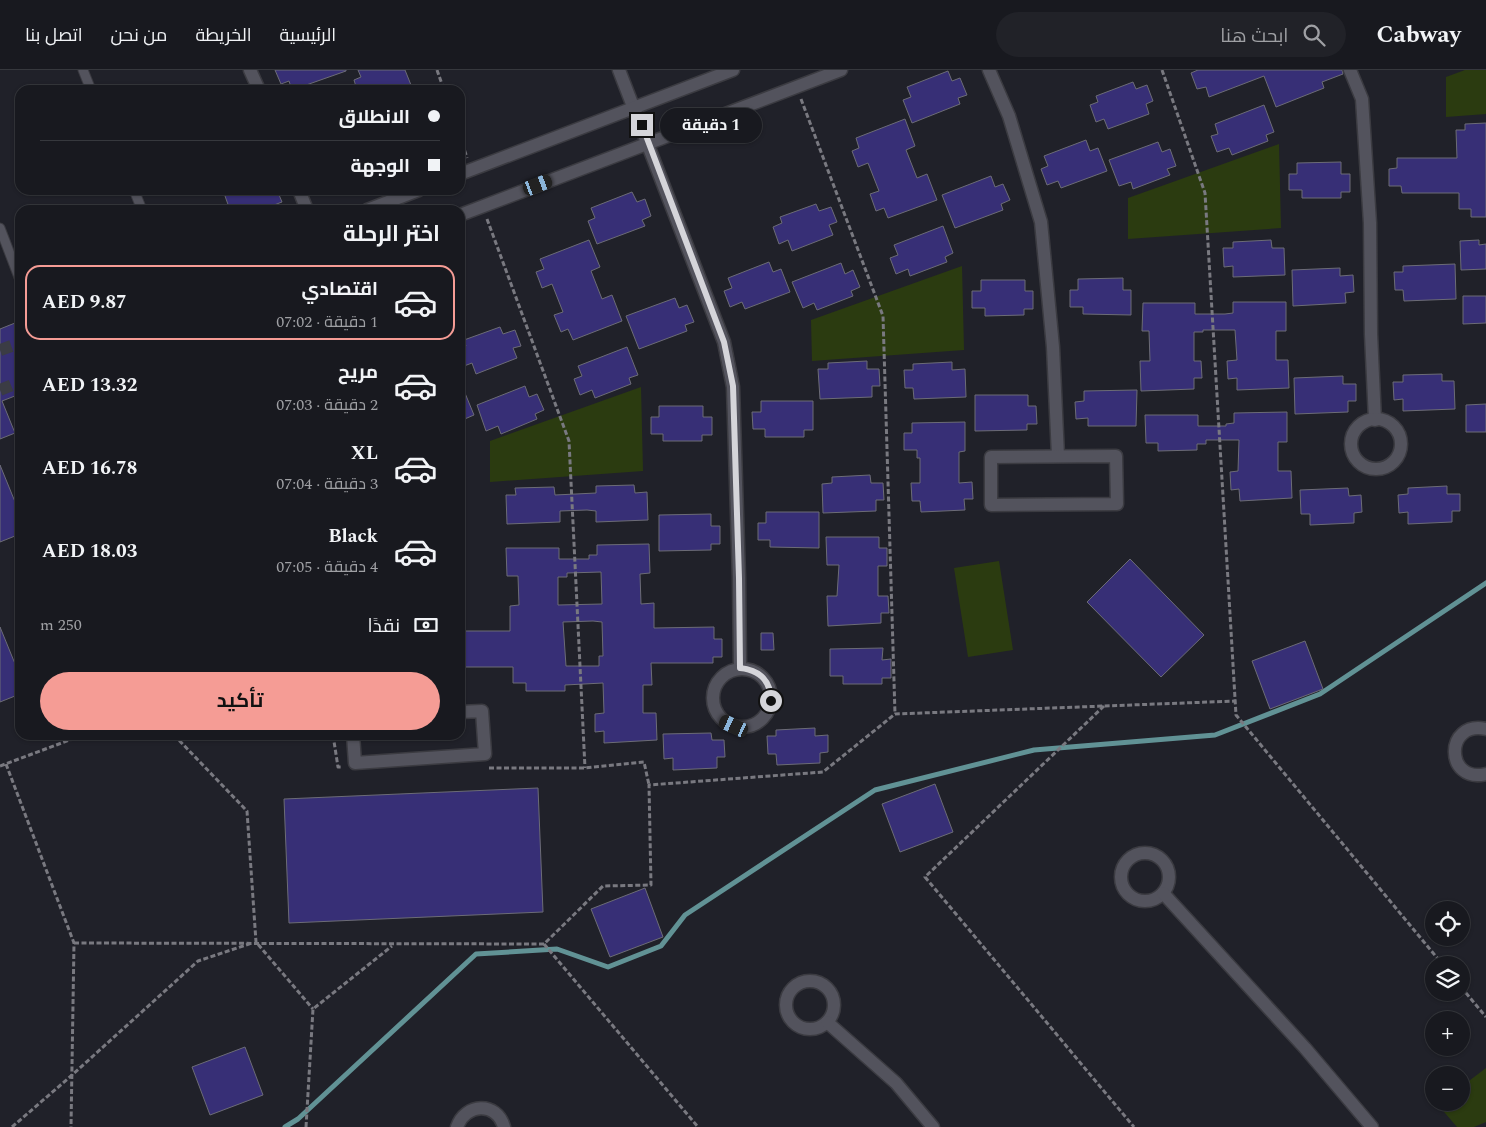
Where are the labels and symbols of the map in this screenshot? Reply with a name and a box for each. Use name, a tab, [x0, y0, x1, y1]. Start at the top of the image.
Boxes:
callout: 1 دقيقة	[660, 108, 762, 142]
route end	[631, 114, 653, 136]
car	[521, 173, 554, 197]
route start	[760, 690, 782, 712]
car	[717, 713, 750, 739]

